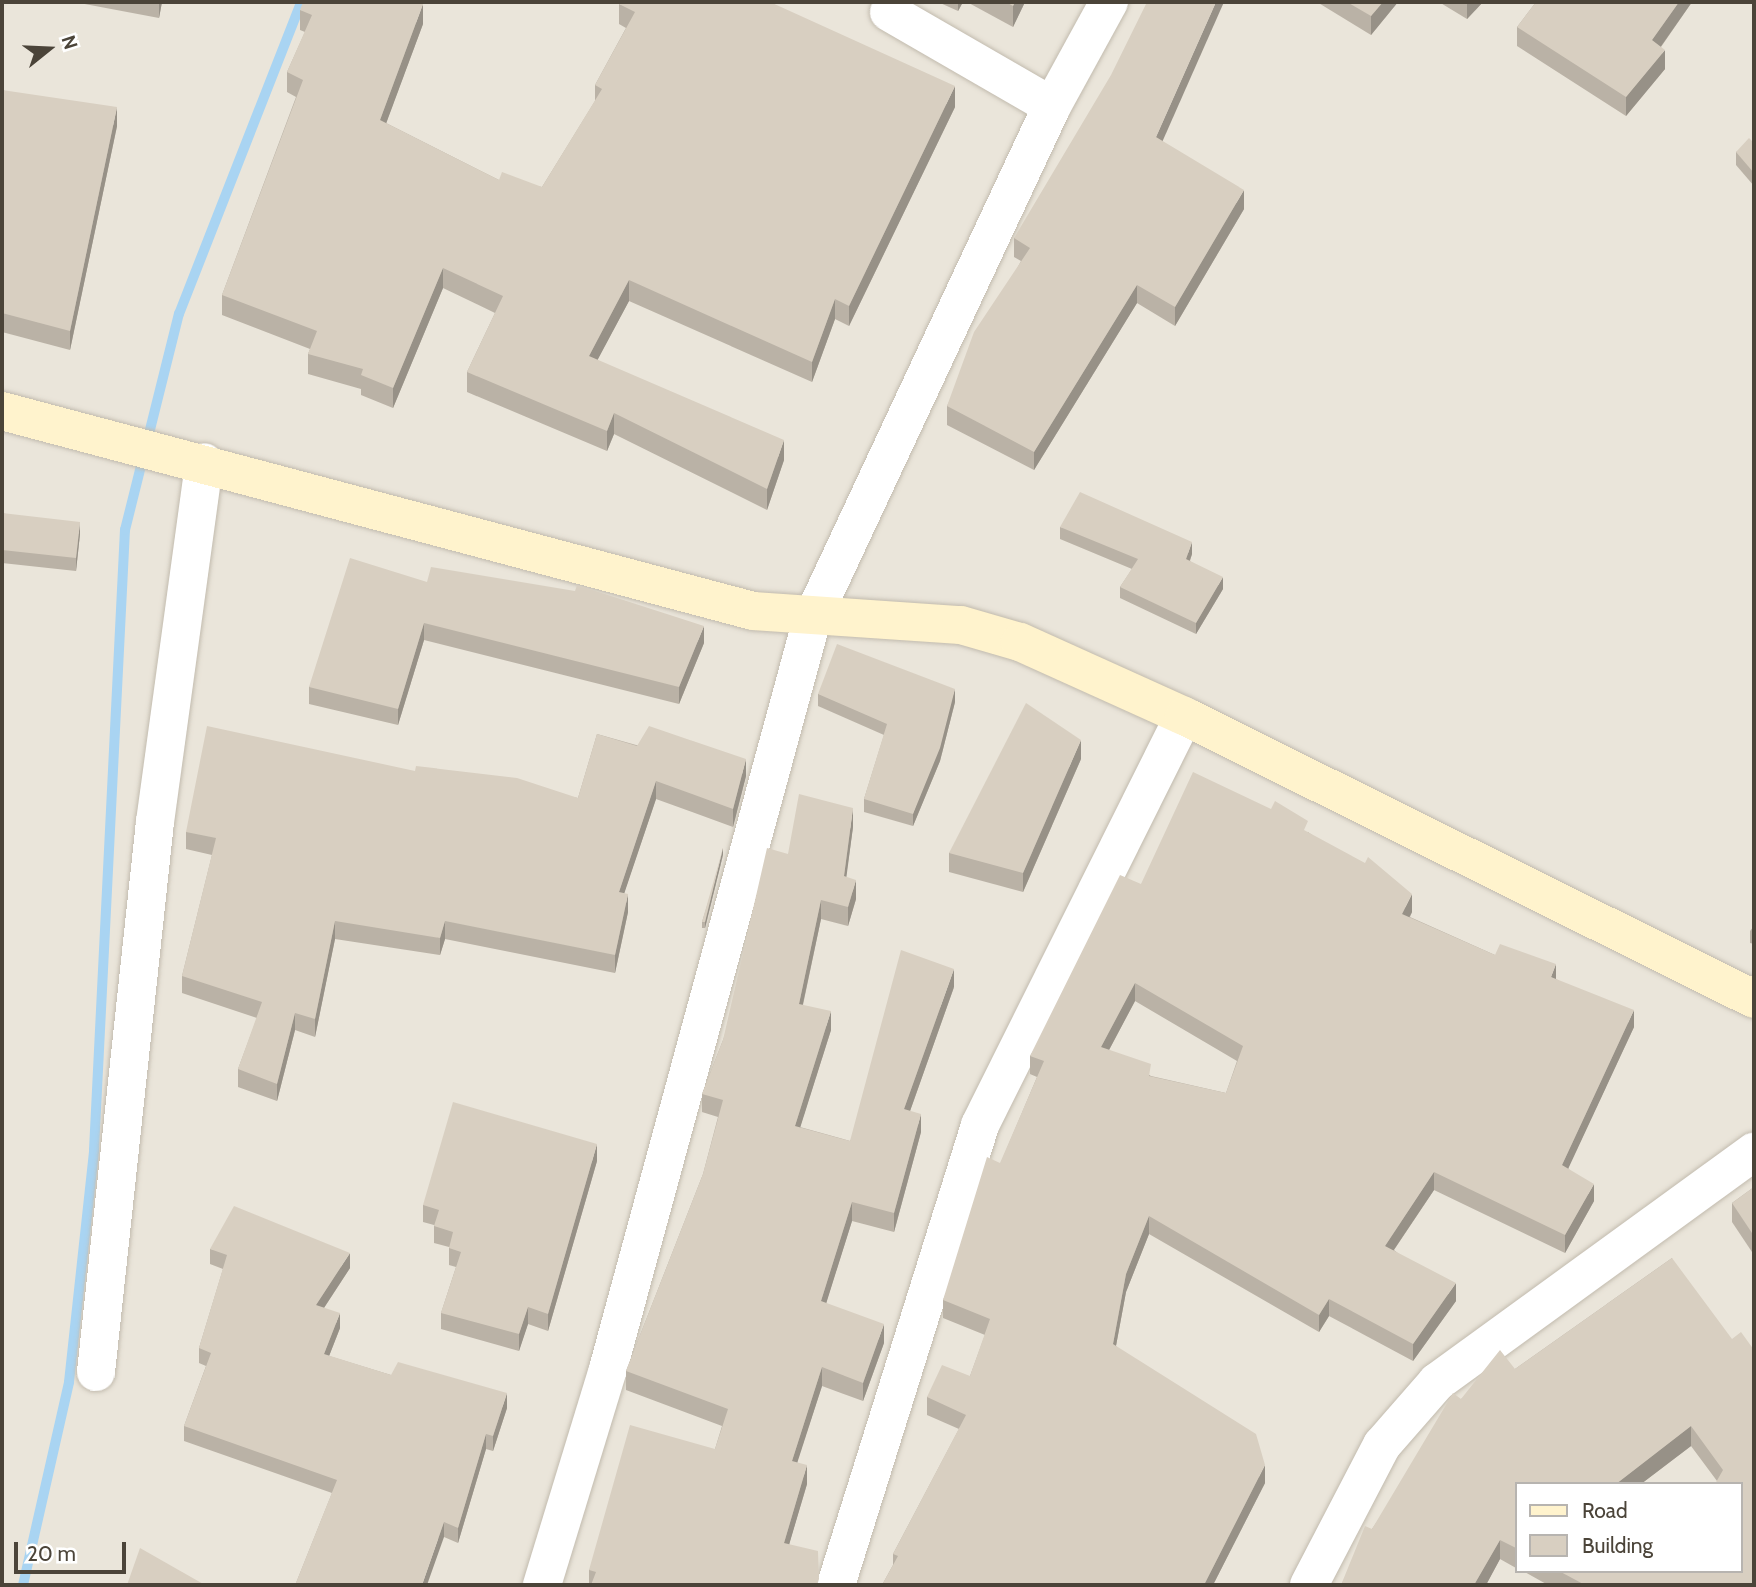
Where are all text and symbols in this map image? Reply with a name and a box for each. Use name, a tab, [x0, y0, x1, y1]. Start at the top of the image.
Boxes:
north arrow	[14, 14, 84, 84]
text: N	[56, 32, 82, 52]
legend	[1514, 1482, 1742, 1573]
text: Road	[1582, 1498, 1628, 1523]
scale bar	[18, 1528, 130, 1572]
text: Building	[1582, 1533, 1653, 1558]
text: 20 m	[27, 1541, 76, 1566]

